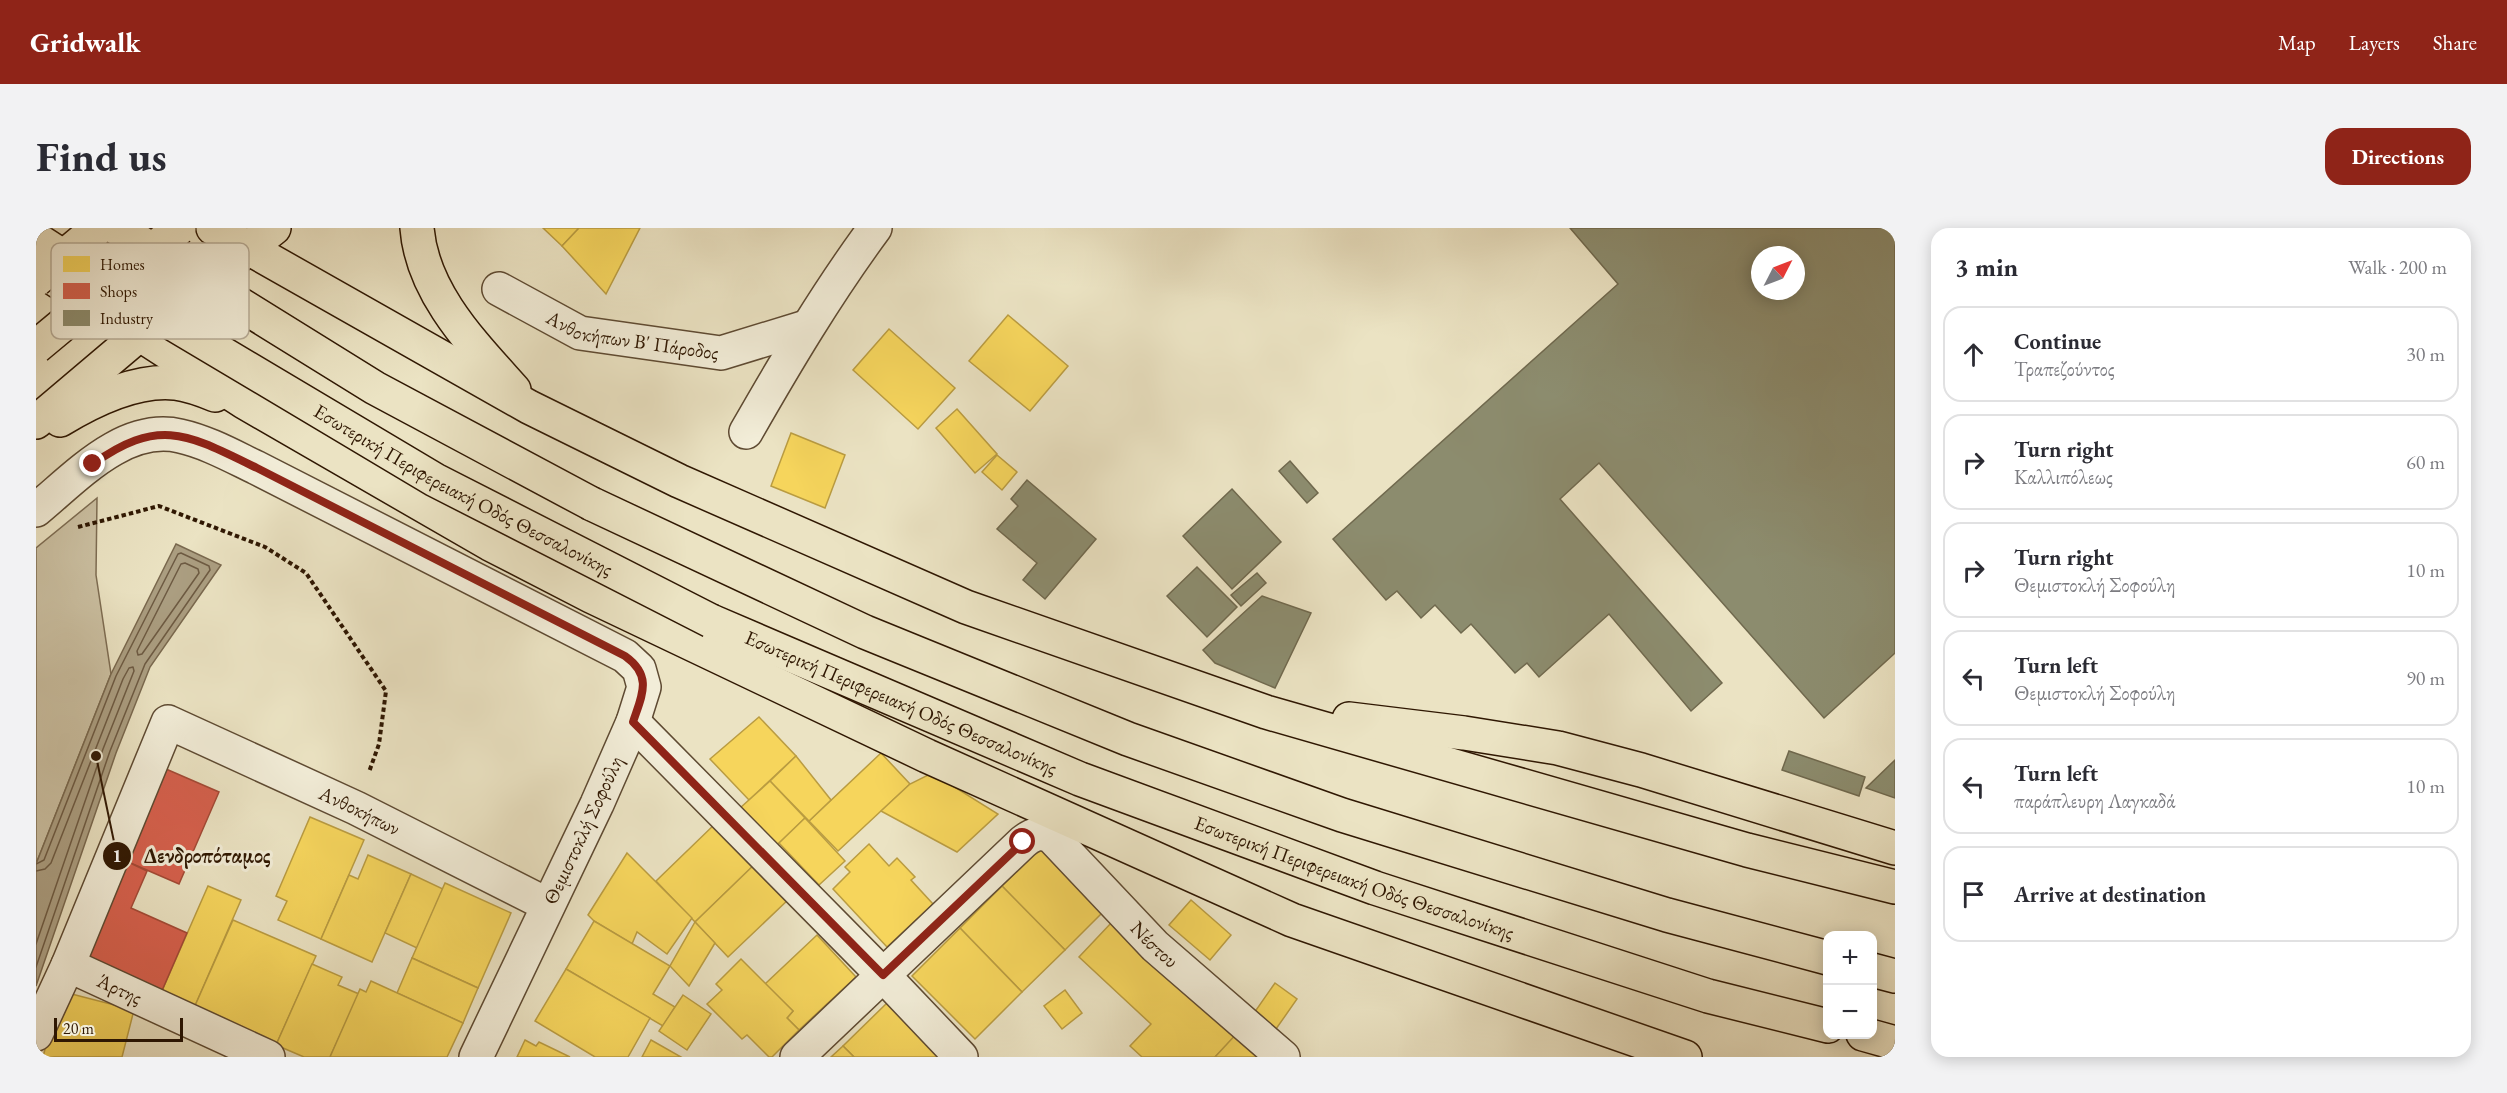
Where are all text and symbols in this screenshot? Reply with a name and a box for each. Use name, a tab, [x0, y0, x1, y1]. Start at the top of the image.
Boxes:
text: Gridwalk	[30, 24, 141, 60]
text: Map	[2278, 29, 2316, 56]
text: Layers	[2349, 29, 2400, 56]
text: Share	[2433, 29, 2477, 56]
button: Directions	[2325, 128, 2471, 185]
text: Find us	[36, 129, 167, 184]
legend	[51, 243, 249, 339]
north arrow	[1751, 246, 1805, 300]
text: 3 min	[1955, 250, 2018, 284]
text: Homes	[100, 254, 145, 275]
text: Walk · 200 m	[2348, 254, 2447, 280]
text: Shops	[100, 281, 137, 302]
street label: Ανθοκήπων Β' Πάροδος	[541, 304, 720, 366]
text: Industry	[100, 308, 154, 329]
text: Continue	[2014, 327, 2101, 356]
icon: ahead	[1957, 338, 1990, 371]
text: 30 m	[2406, 341, 2445, 367]
text: Τραπεζούντος	[2014, 356, 2115, 382]
street label: Εσωτερική Περιφερειακή Οδός Θεσσαλονίκης	[309, 398, 618, 582]
text: Turn right	[2014, 435, 2113, 464]
icon: right	[1957, 446, 1990, 479]
text: 60 m	[2406, 449, 2445, 475]
route end	[79, 450, 105, 476]
text: Καλλιπόλεως	[2014, 464, 2113, 490]
text: Turn right	[2014, 543, 2113, 572]
icon: right	[1957, 554, 1990, 587]
text: 10 m	[2406, 557, 2445, 583]
text: Θεμιστοκλή Σοφούλη	[2014, 572, 2175, 598]
street label: Εσωτερική Περιφερειακή Οδός Θεσσαλονίκης	[741, 624, 1061, 781]
text: Turn left	[2014, 651, 2098, 680]
icon: left	[1957, 662, 1990, 695]
text: 90 m	[2406, 665, 2445, 691]
text: Θεμιστοκλή Σοφούλη	[2014, 680, 2175, 706]
street label: Θεμιστοκλή Σοφούλη	[537, 751, 629, 909]
text: Turn left	[2014, 759, 2098, 788]
icon: left	[1957, 770, 1990, 803]
text: 10 m	[2406, 773, 2445, 799]
street label: Ανθοκήπων	[314, 780, 405, 841]
text: παράπλευρη Λαγκαδά	[2014, 788, 2175, 814]
street label: Εσωτερική Περιφερειακή Οδός Θεσσαλονίκης	[1191, 809, 1518, 945]
route start	[1009, 828, 1035, 854]
callout: Δενδροπόταμος	[102, 836, 283, 875]
text: Δενδροπόταμος	[144, 842, 271, 869]
text: 1	[112, 844, 122, 867]
icon: arrive	[1957, 878, 1990, 911]
text: Arrive at destination	[2014, 880, 2206, 909]
street label: Νέστου	[1125, 915, 1184, 973]
map controls	[1823, 931, 1877, 1039]
button: +	[1823, 931, 1877, 985]
street label: Άρτης	[92, 967, 147, 1010]
button: −	[1823, 985, 1877, 1039]
scale bar	[54, 1015, 183, 1042]
text: 20 m	[63, 1018, 94, 1039]

